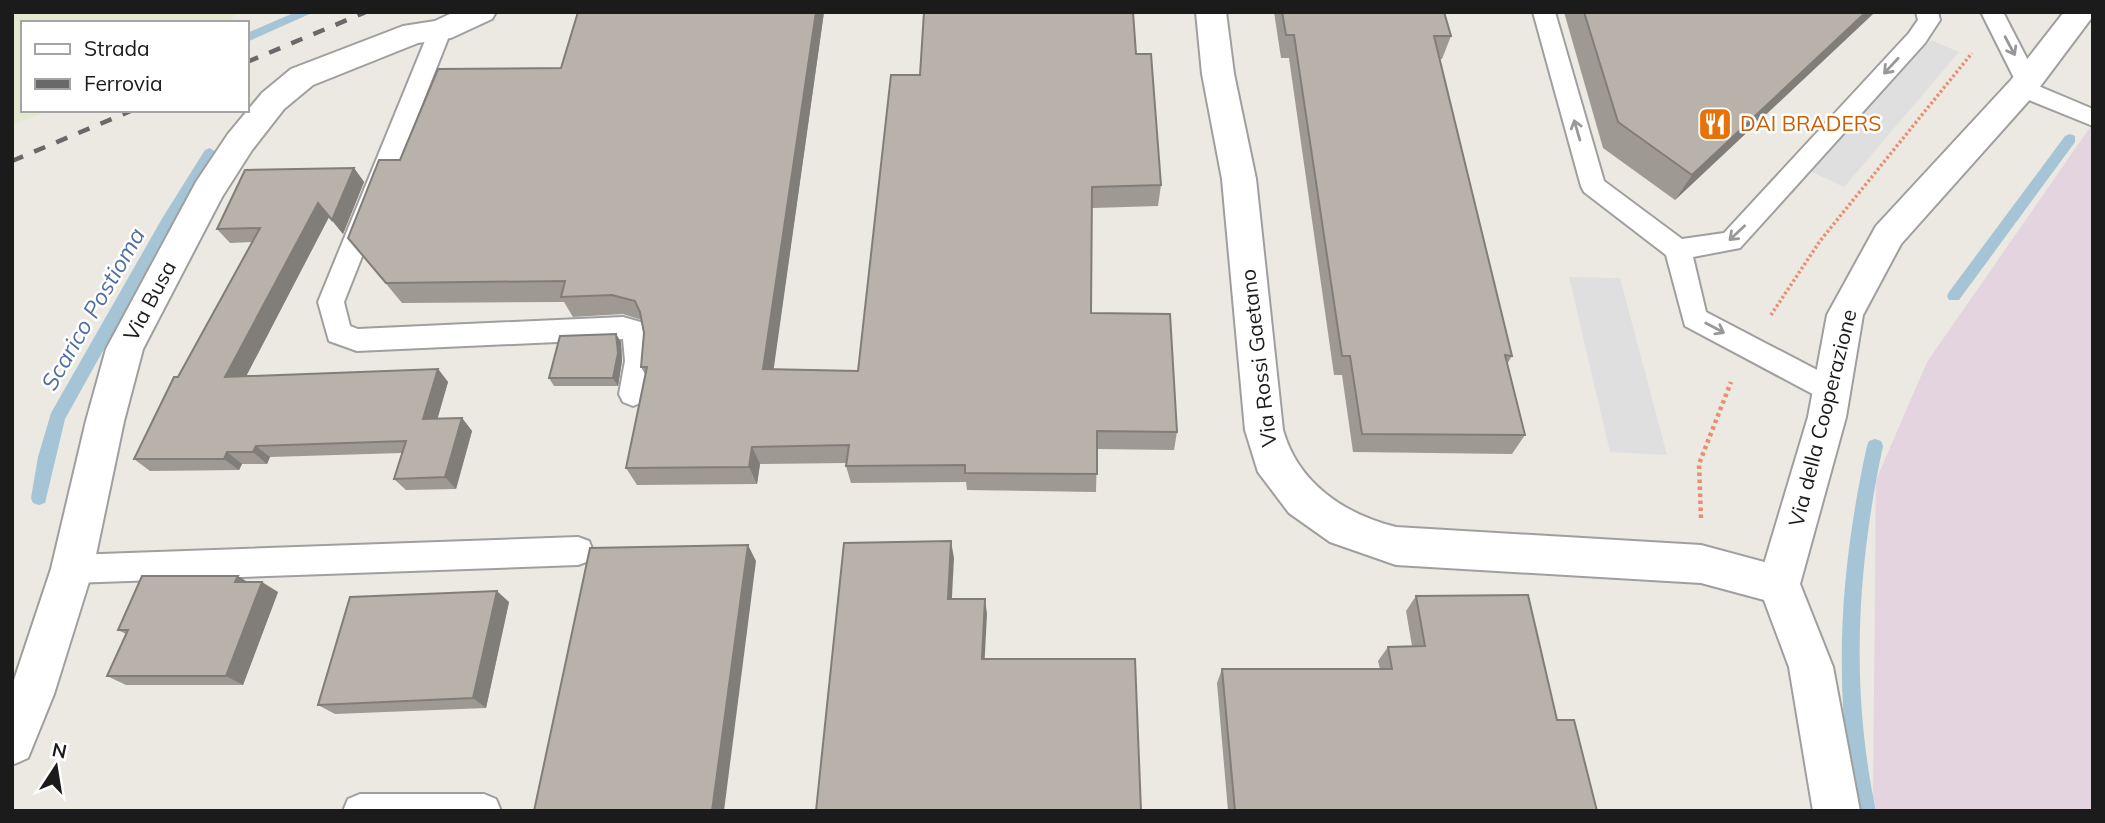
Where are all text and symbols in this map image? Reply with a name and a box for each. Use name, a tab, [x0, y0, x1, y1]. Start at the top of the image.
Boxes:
legend	[21, 21, 248, 112]
text: Strada	[84, 35, 150, 61]
one-way arrow	[2003, 36, 2017, 56]
one-way arrow	[1883, 57, 1899, 75]
text: Ferrovia	[84, 70, 163, 96]
restaurant icon: DAI BRADERS	[1696, 105, 1734, 143]
place label: DAI BRADERS	[1740, 110, 1881, 136]
one-way arrow	[1570, 119, 1583, 142]
water label: Scarico Postioma	[34, 222, 151, 395]
one-way arrow	[1728, 225, 1746, 241]
street label: Via Busa	[117, 256, 181, 345]
street label: Via Rossi Gaetano	[1234, 268, 1282, 449]
street label: Via della Cooperazione	[1782, 306, 1862, 529]
one-way arrow	[1704, 322, 1725, 336]
north arrow	[21, 732, 91, 802]
text: N	[50, 737, 69, 764]

